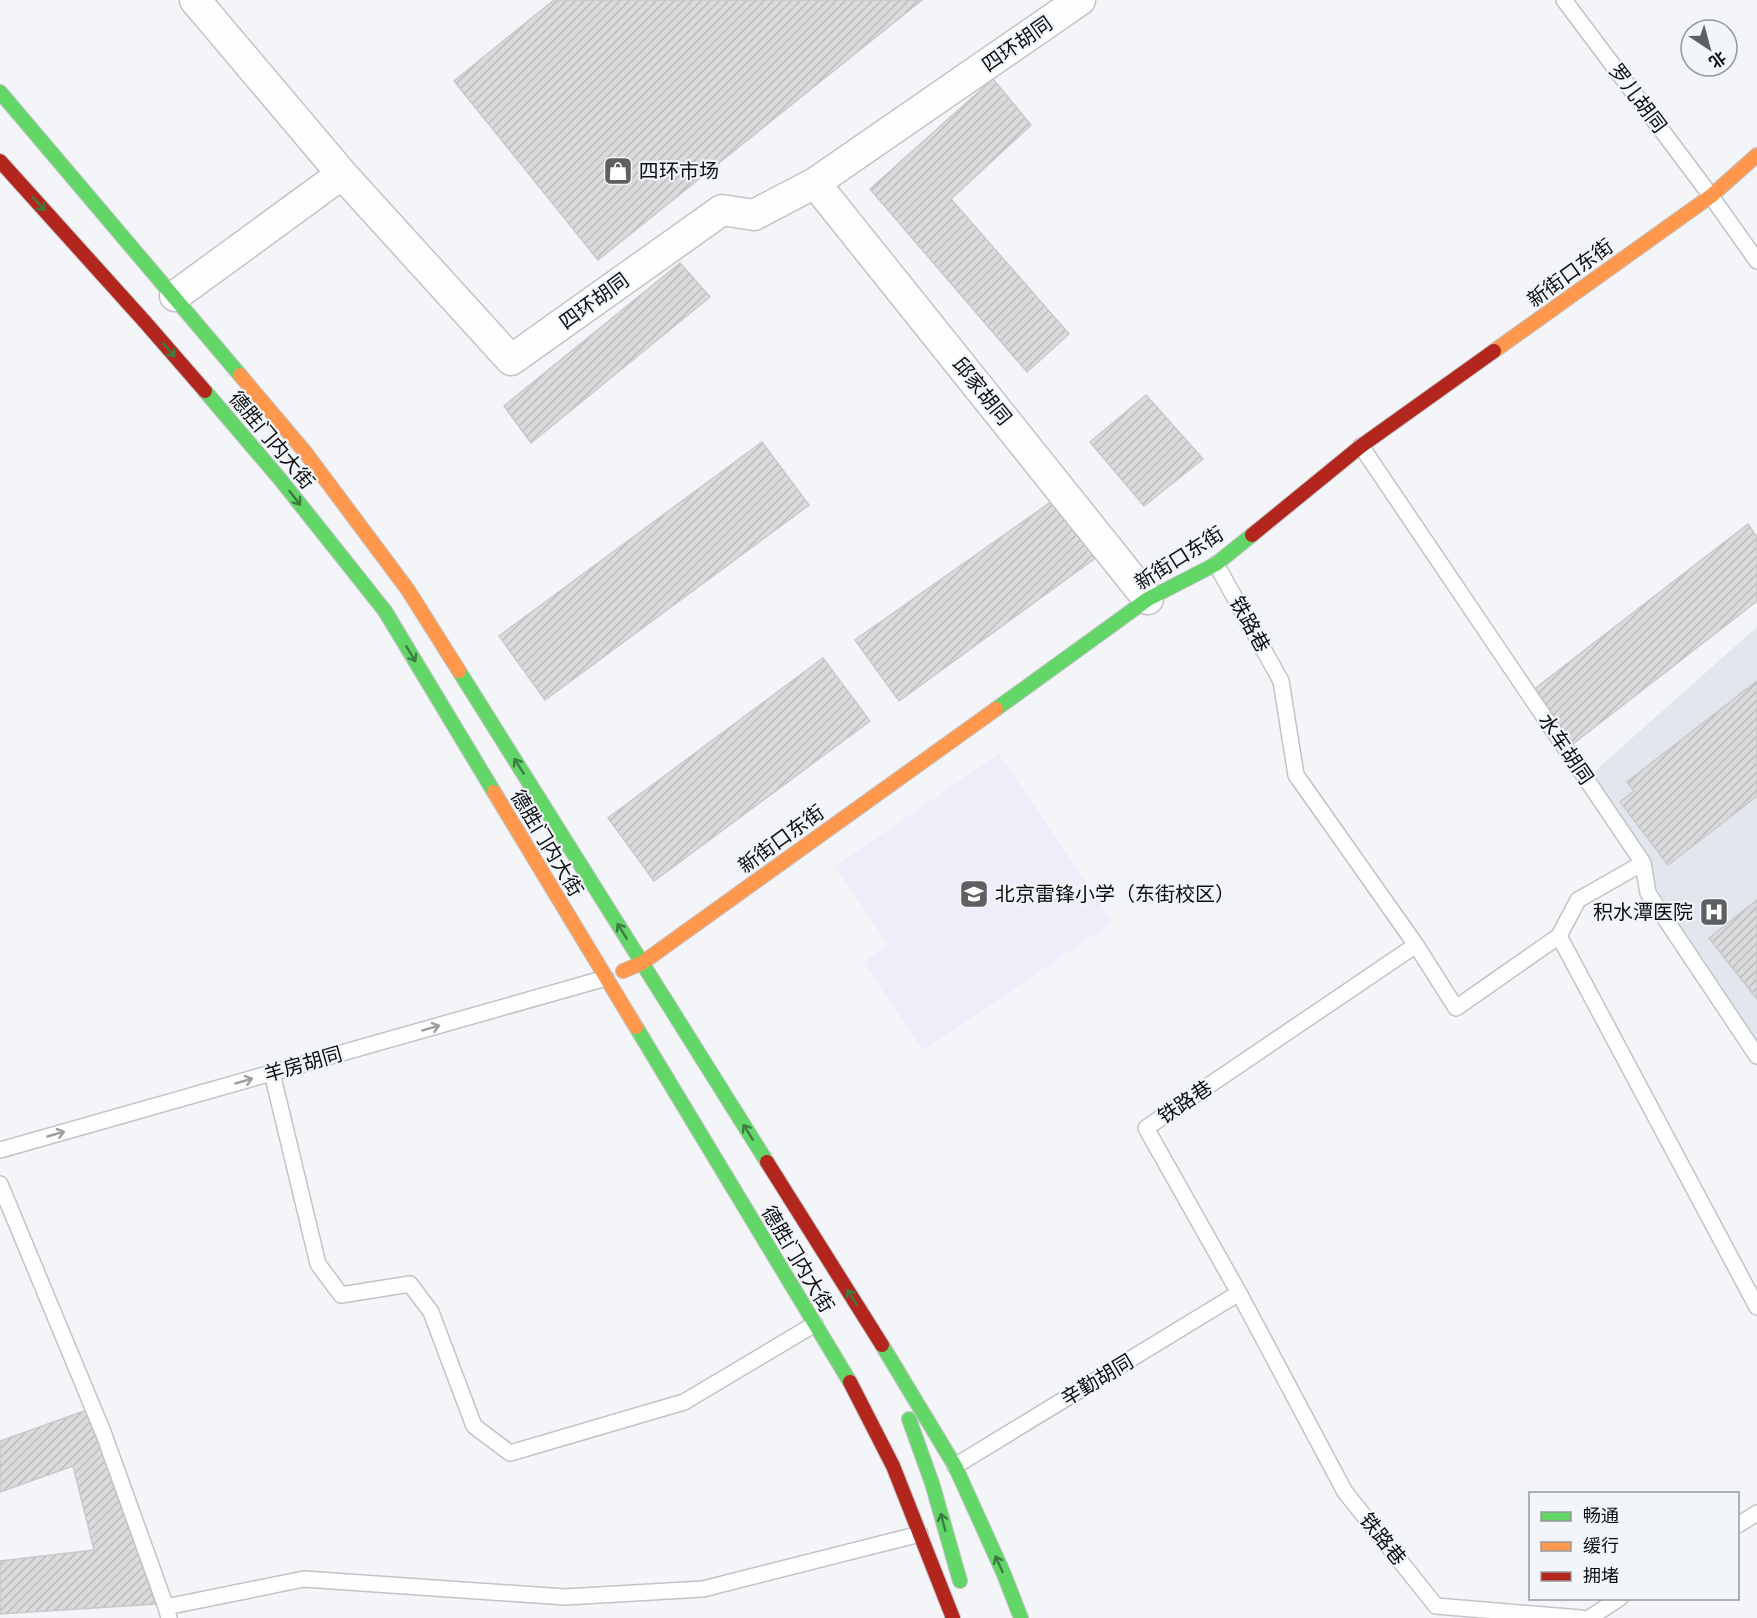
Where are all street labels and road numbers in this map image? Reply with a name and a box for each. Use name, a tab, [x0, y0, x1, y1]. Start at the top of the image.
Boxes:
street label: 四环胡同	[977, 11, 1057, 77]
street label: 罗儿胡同	[1604, 59, 1672, 137]
street label: 新街口东街	[1522, 234, 1618, 312]
street label: 四环胡同	[555, 268, 633, 334]
street label: 邱家胡同	[948, 352, 1016, 430]
street label: 德胜门内大街	[224, 386, 320, 494]
street label: 新街口东街	[1130, 521, 1228, 595]
street label: 铁路巷	[1225, 592, 1275, 656]
street label: 水车胡同	[1534, 709, 1598, 789]
street label: 德胜门内大街	[506, 785, 588, 901]
street label: 新街口东街	[733, 800, 829, 878]
street label: 羊房胡同	[261, 1041, 345, 1087]
street label: 铁路巷	[1153, 1075, 1217, 1129]
street label: 德胜门内大街	[757, 1201, 839, 1317]
street label: 辛勤胡同	[1057, 1349, 1137, 1411]
street label: 铁路巷	[1355, 1508, 1411, 1570]

